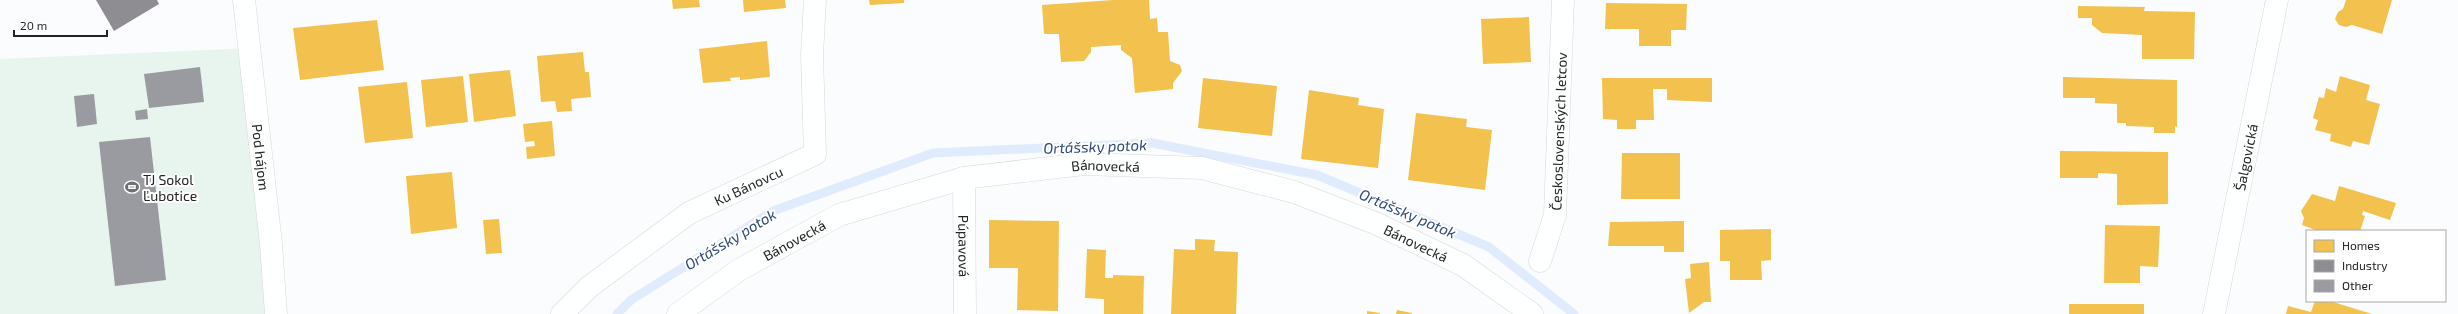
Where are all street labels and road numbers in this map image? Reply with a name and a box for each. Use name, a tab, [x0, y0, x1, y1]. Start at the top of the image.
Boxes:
street label: Československých letcov	[1547, 51, 1570, 211]
street label: Šalgovická	[2230, 122, 2260, 192]
street label: Pod hájom	[249, 123, 274, 191]
street label: Bánovecká	[1070, 155, 1140, 174]
street label: Ku Bánovcu	[711, 162, 785, 209]
street label: Púpavová	[956, 215, 973, 277]
street label: Bánovecká	[760, 216, 828, 264]
street label: Bánovecká	[1381, 220, 1451, 265]

